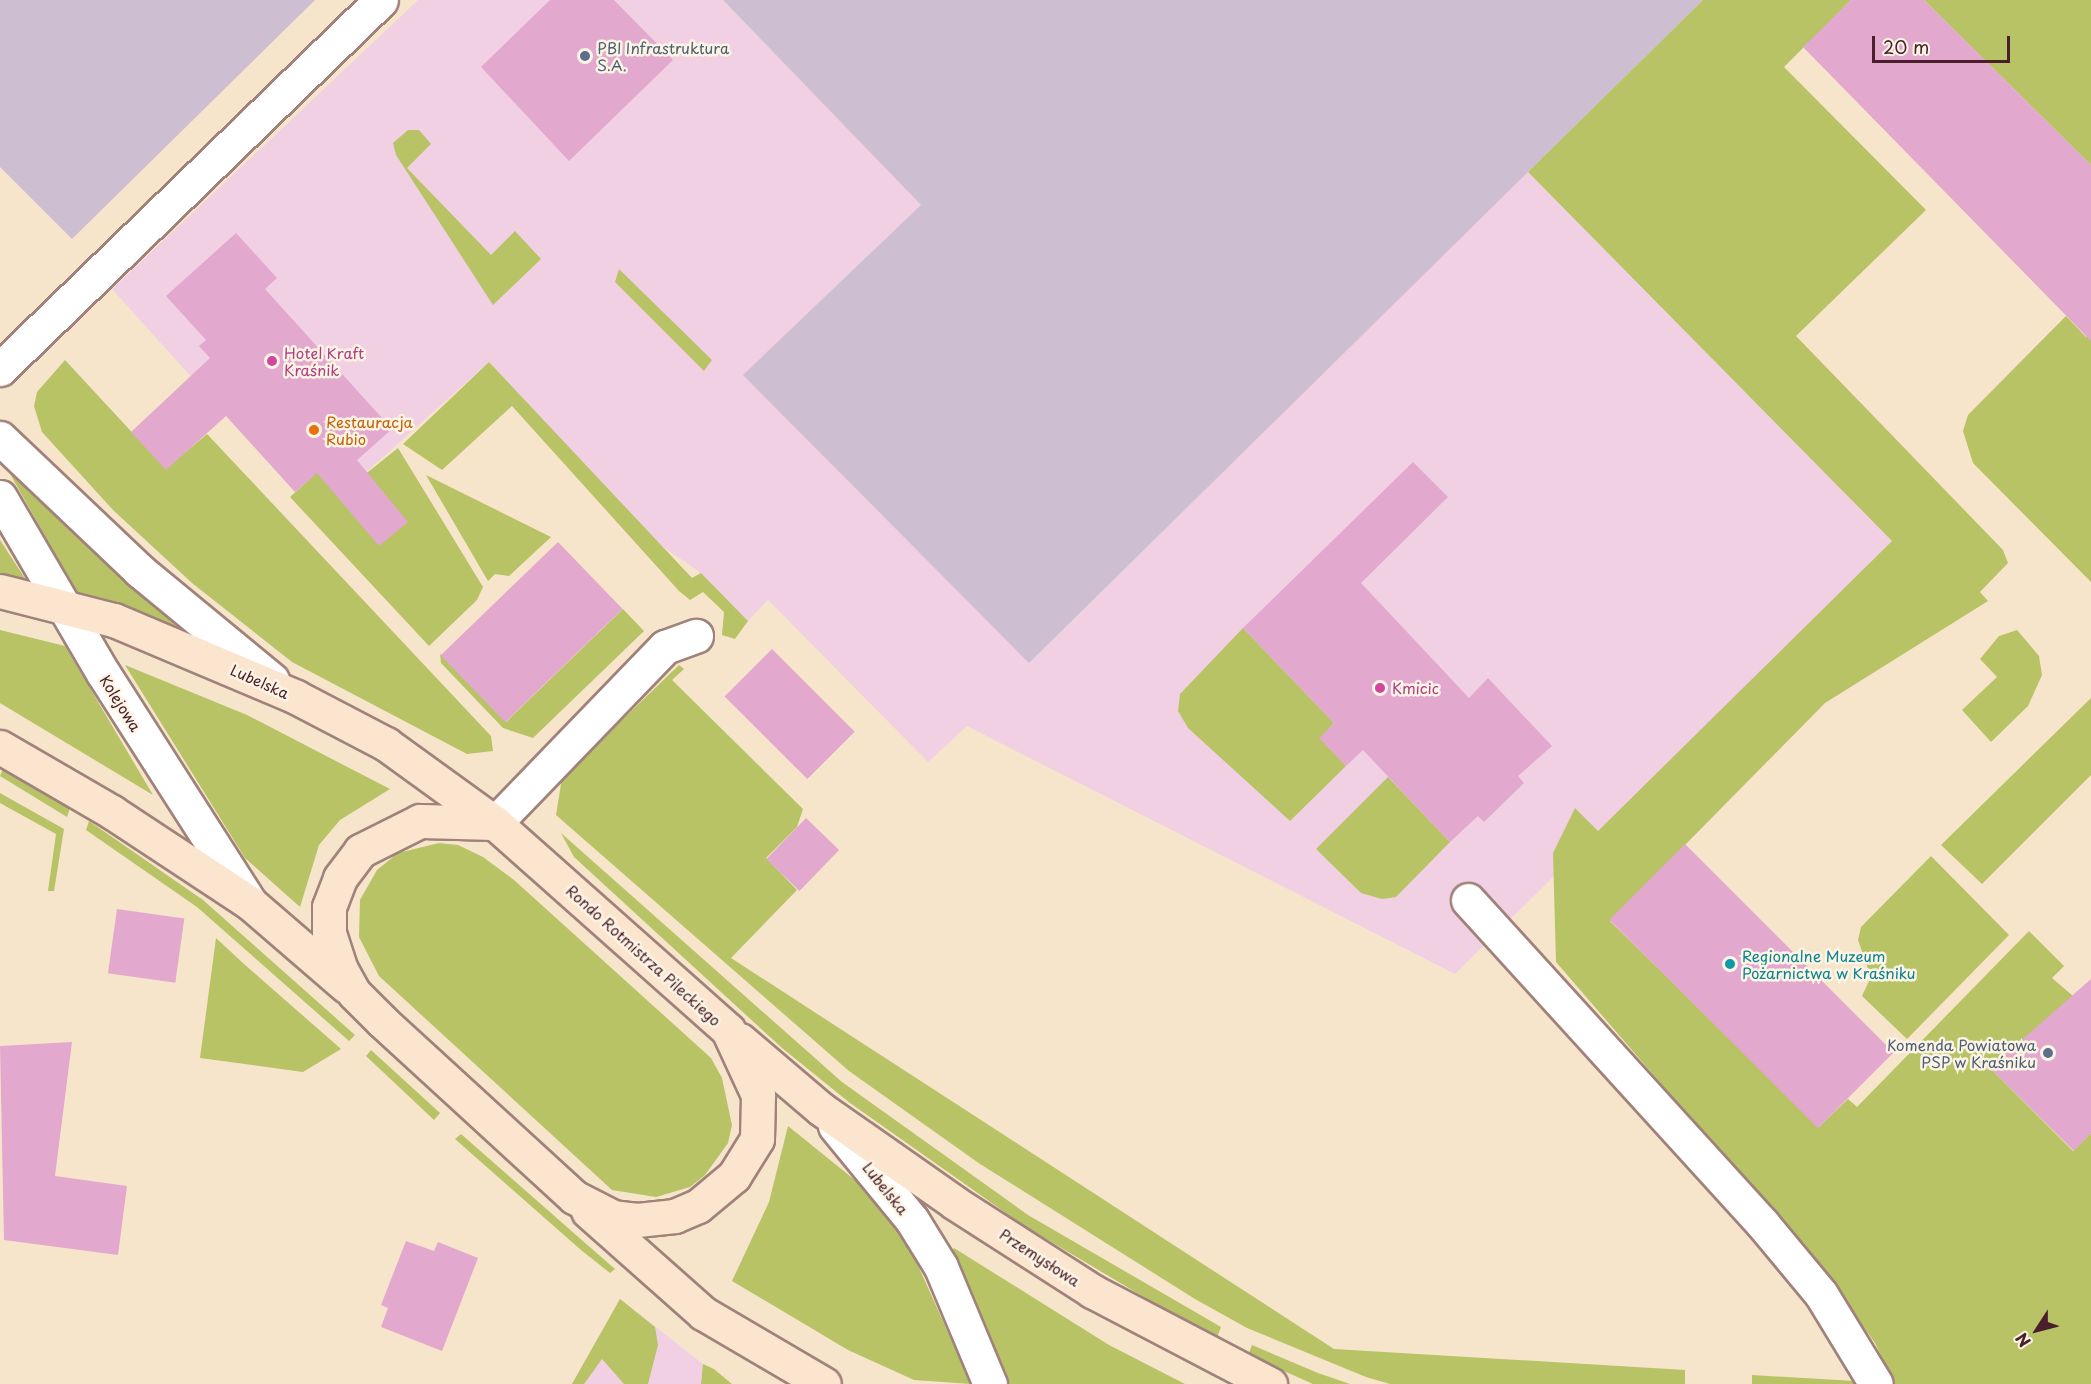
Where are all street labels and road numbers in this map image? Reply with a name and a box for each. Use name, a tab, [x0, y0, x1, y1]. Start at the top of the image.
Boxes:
street label: Lubelska	[228, 660, 292, 702]
street label: Kolejowa	[97, 672, 145, 734]
street label: Rondo Rotmistrza Pileckiego	[563, 881, 725, 1029]
street label: Lubelska	[859, 1158, 913, 1218]
street label: Przemysłowa	[997, 1224, 1083, 1290]

